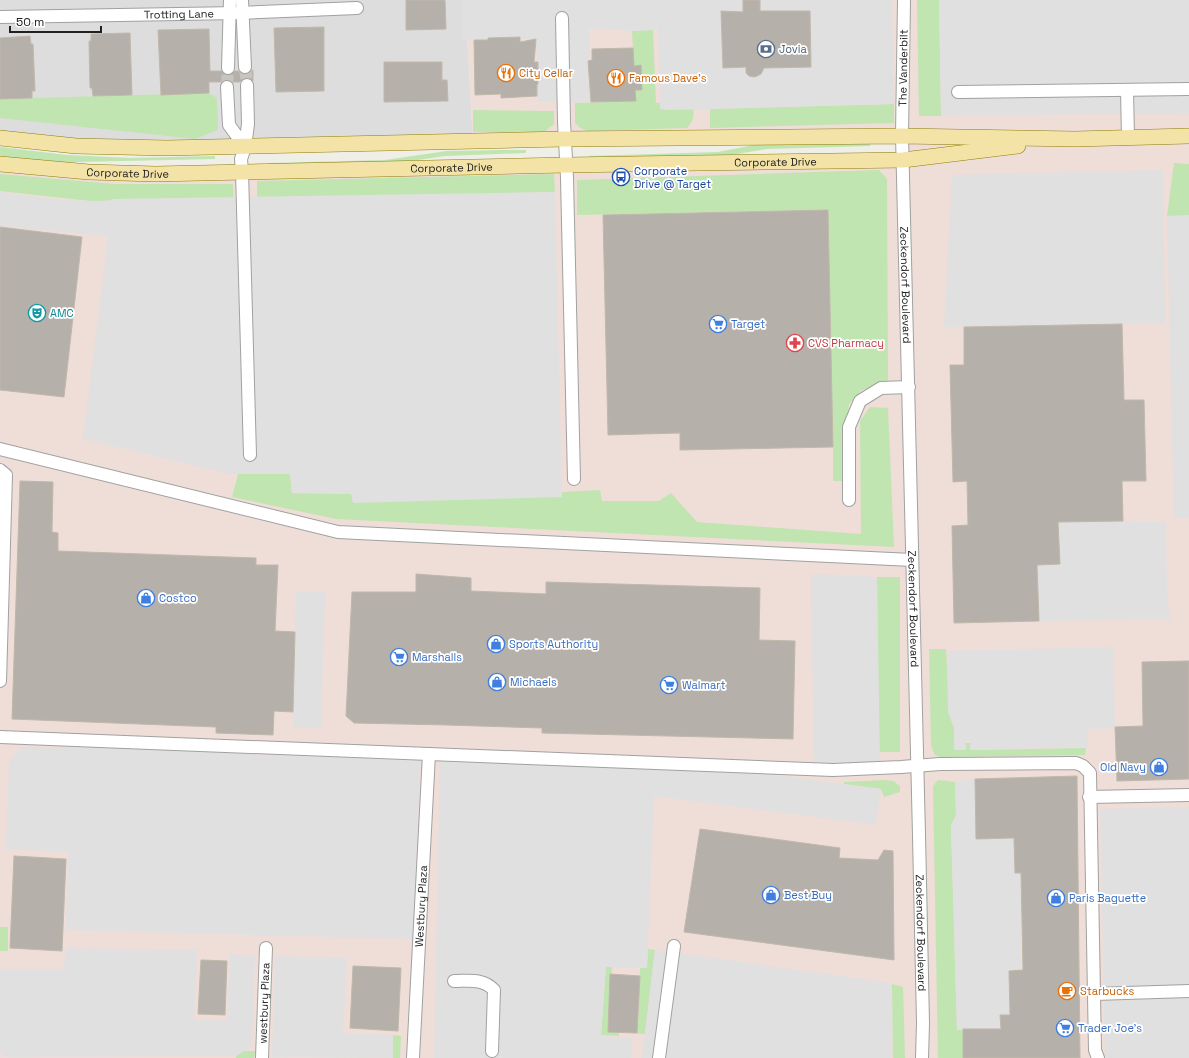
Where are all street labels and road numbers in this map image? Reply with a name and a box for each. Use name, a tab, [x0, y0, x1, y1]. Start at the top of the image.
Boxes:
street label: Trotting Lane	[144, 6, 214, 22]
street label: The Vanderbilt	[895, 29, 911, 107]
street label: Corporate Drive	[734, 154, 817, 170]
street label: Corporate Drive	[410, 160, 493, 175]
street label: Corporate Drive	[86, 165, 169, 181]
street label: Zeckendorf Boulevard	[897, 226, 914, 344]
street label: Zeckendorf Boulevard	[905, 550, 922, 667]
street label: Westbury Plaza	[412, 864, 430, 948]
street label: Zeckendorf Boulevard	[913, 874, 929, 991]
street label: westbury Plaza	[256, 962, 272, 1044]

